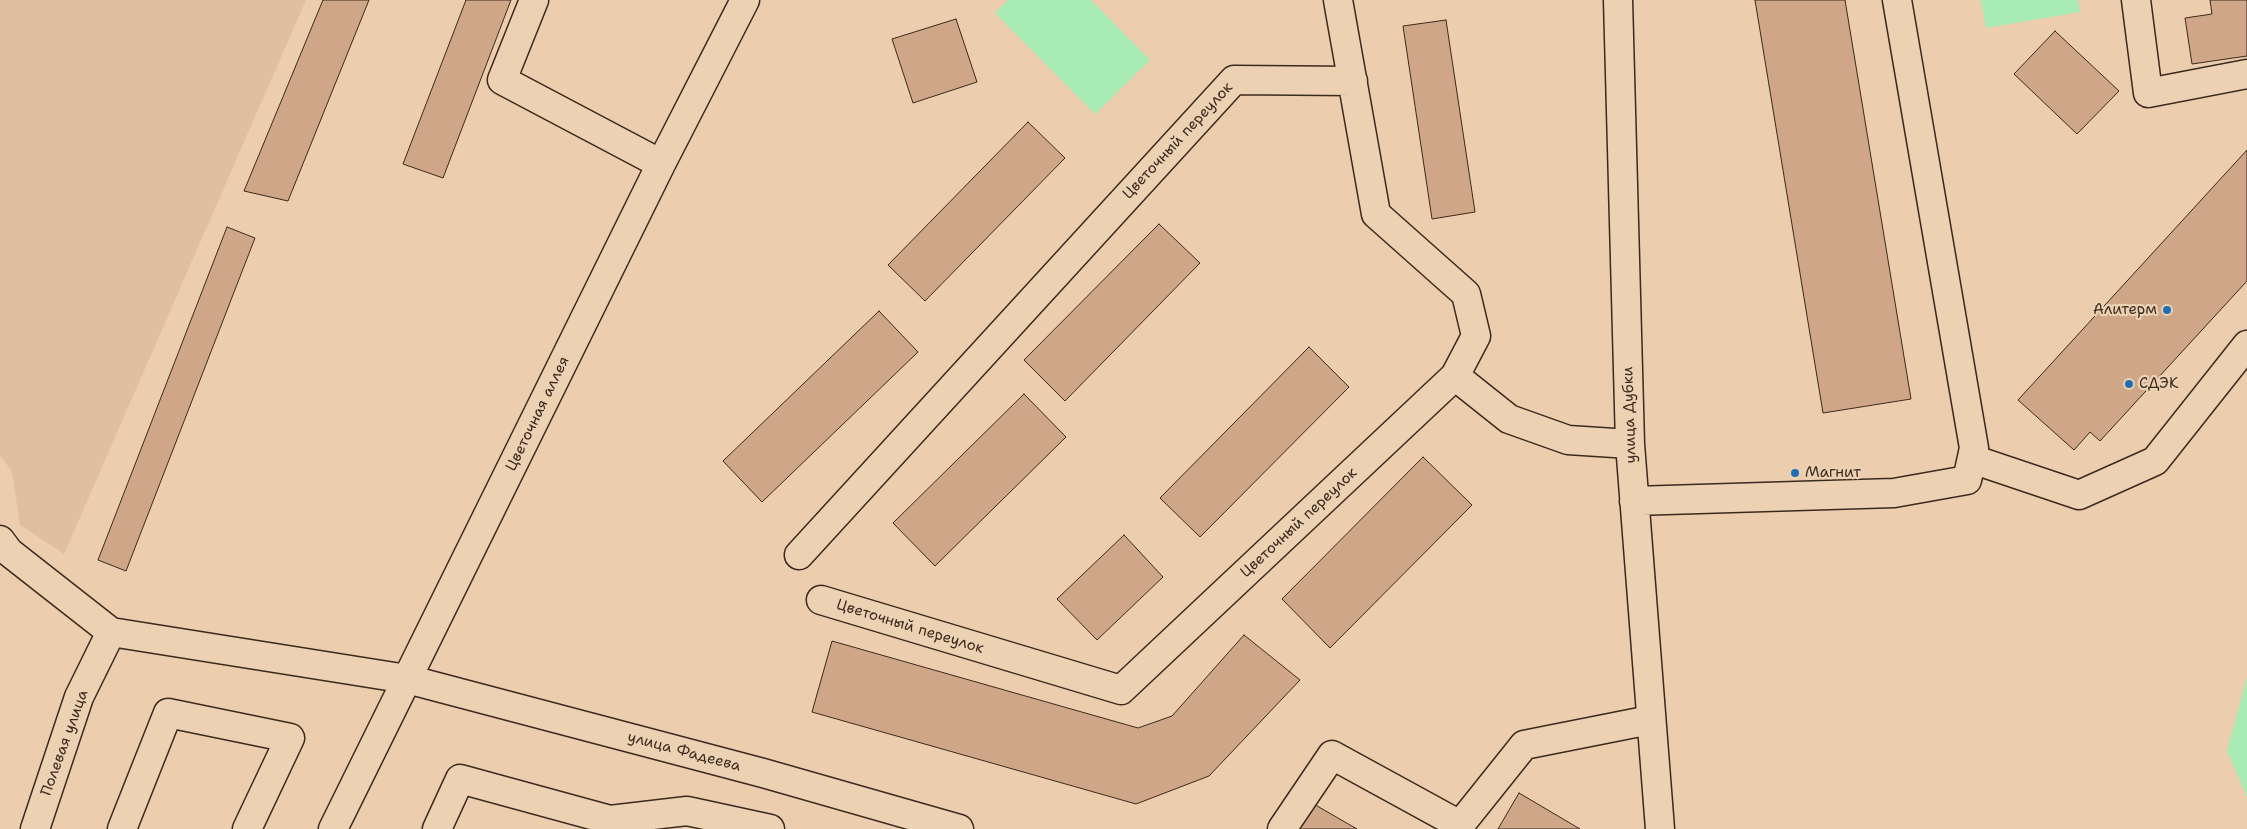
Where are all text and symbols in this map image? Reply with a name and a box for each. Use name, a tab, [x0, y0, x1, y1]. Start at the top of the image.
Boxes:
street label: Цветочный переулок	[1119, 79, 1237, 203]
place label: Алитерм	[2093, 301, 2157, 319]
marker: Алитерм	[2161, 304, 2173, 316]
street label: Цветочная аллея	[502, 354, 574, 474]
street label: улица Дубки	[1619, 366, 1641, 464]
place label: СДЭК	[2139, 375, 2179, 393]
marker: СДЭК	[2123, 378, 2135, 390]
street label: Цветочный переулок	[1237, 464, 1361, 582]
place label: Магнит	[1805, 464, 1861, 482]
marker: Магнит	[1789, 467, 1801, 479]
street label: Цветочный переулок	[834, 596, 986, 658]
street label: Полевая улица	[37, 688, 93, 798]
street label: улица Фадеева	[625, 728, 743, 776]

